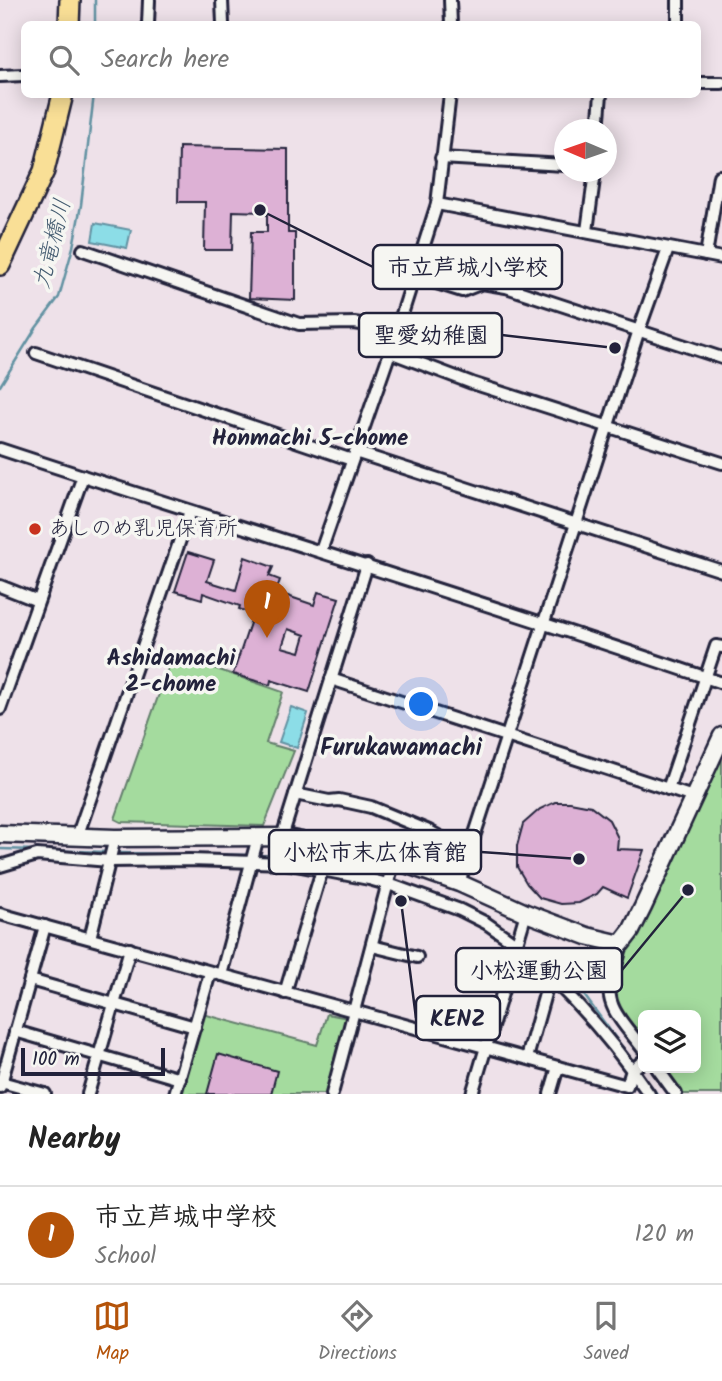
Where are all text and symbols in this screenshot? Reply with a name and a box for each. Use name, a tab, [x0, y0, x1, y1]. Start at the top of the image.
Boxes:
search box	[21, 21, 701, 98]
text: Search here	[101, 39, 229, 81]
icon: search	[45, 41, 83, 79]
north arrow	[554, 119, 617, 182]
water label: 九竜橋川	[24, 195, 82, 293]
callout: 市立芦城小学校	[373, 245, 562, 289]
text: 市立芦城小学校	[388, 251, 549, 287]
callout: 聖愛幼稚園	[359, 313, 502, 357]
text: 聖愛幼稚園	[374, 319, 489, 355]
district label: Honmachi 5-chome	[212, 421, 408, 457]
place label: あしのめ乳児保育所	[49, 513, 238, 546]
marker: あしのめ乳児保育所	[27, 521, 43, 537]
pin: 1	[244, 580, 290, 638]
district label: Ashidamachi 2-chome	[106, 641, 237, 703]
your location	[404, 687, 438, 721]
district label: Furukawamachi	[320, 729, 483, 768]
callout: 小松市末広体育館	[269, 830, 481, 874]
text: 小松市末広体育館	[283, 836, 467, 872]
callout: 小松運動公園	[456, 948, 622, 992]
text: 小松運動公園	[470, 954, 608, 990]
callout: KENZ	[416, 996, 500, 1040]
text: KENZ	[430, 1002, 486, 1038]
map controls	[638, 1010, 701, 1073]
button: layers	[638, 1010, 701, 1073]
scale bar	[21, 1045, 164, 1077]
text: 100 m	[32, 1045, 80, 1075]
text: Nearby	[28, 1116, 120, 1164]
text: 市立芦城中学校	[95, 1197, 277, 1239]
text: 1	[48, 1217, 54, 1253]
text: 120 m	[634, 1217, 694, 1253]
text: School	[95, 1239, 156, 1275]
tab: Map	[93, 1297, 131, 1369]
tab: Directions	[318, 1297, 397, 1369]
tab: Saved	[584, 1297, 629, 1369]

